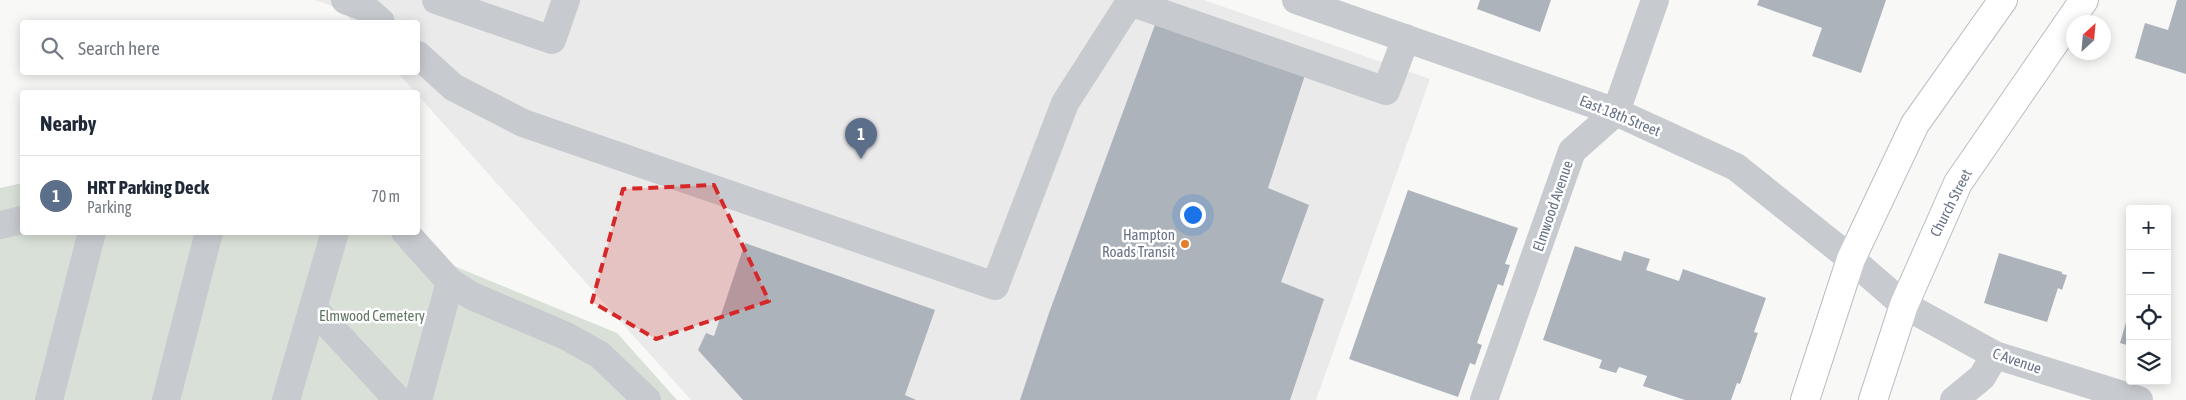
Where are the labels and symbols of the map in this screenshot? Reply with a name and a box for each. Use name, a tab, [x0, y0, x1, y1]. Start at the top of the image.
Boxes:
north arrow	[2066, 15, 2111, 60]
street label: East 18th Street	[1577, 92, 1663, 139]
pin: 1	[845, 118, 877, 159]
street label: Elmwood Avenue	[1529, 158, 1576, 253]
street label: Church Street	[1926, 166, 1975, 239]
your location	[1180, 202, 1206, 228]
place label: Hampton Roads Transit	[1102, 226, 1175, 260]
marker: Hampton Roads Transit	[1179, 238, 1191, 250]
park label: Elmwood Cemetery	[319, 307, 425, 324]
street label: C Avenue	[1991, 344, 2044, 377]

